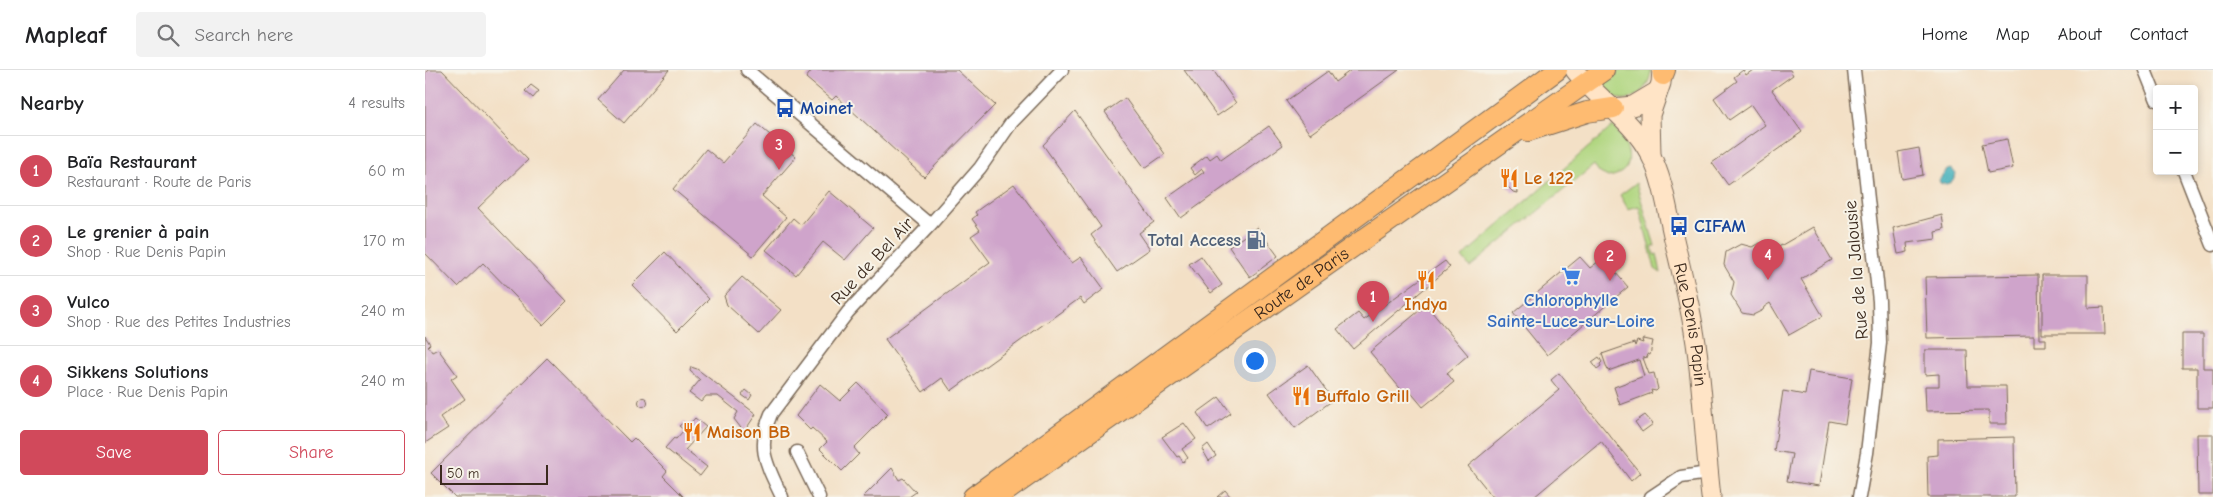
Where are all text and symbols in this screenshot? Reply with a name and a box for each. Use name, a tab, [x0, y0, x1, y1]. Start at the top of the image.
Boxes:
search box	[136, 12, 486, 57]
text: Mapleaf	[25, 21, 106, 49]
icon: search	[154, 21, 182, 49]
text: Search here	[194, 24, 293, 46]
text: Home	[1921, 24, 1968, 45]
text: Map	[1996, 24, 2030, 45]
text: About	[2058, 24, 2102, 45]
text: Contact	[2130, 24, 2188, 45]
map controls	[2153, 85, 2198, 175]
button: +	[2153, 85, 2198, 130]
text: Nearby	[20, 91, 84, 115]
text: 4 results	[348, 94, 405, 112]
bus stop icon: Moinet	[774, 97, 796, 119]
place label: Moinet	[800, 98, 854, 119]
pin: 3	[763, 129, 795, 170]
button: −	[2153, 130, 2198, 175]
text: Baïa Restaurant	[67, 151, 196, 173]
text: 1	[33, 162, 39, 180]
text: 60 m	[368, 162, 405, 180]
restaurant icon: Le 122	[1498, 167, 1520, 189]
place label: Le 122	[1524, 168, 1574, 189]
text: Restaurant · Route de Paris	[67, 173, 251, 191]
street label: Rue de la Jalousie	[1840, 200, 1873, 340]
street label: Rue de Bel Air	[827, 213, 919, 309]
bus stop icon: CIFAM	[1668, 215, 1690, 237]
place label: CIFAM	[1694, 216, 1746, 237]
text: Le grenier à pain	[67, 221, 209, 243]
fuel station icon: Total Access	[1245, 229, 1267, 251]
place label: Total Access	[1148, 230, 1241, 251]
text: 2	[32, 232, 40, 250]
text: 170 m	[363, 232, 405, 250]
pin: 4	[1752, 239, 1784, 280]
pin: 2	[1594, 240, 1626, 281]
text: Shop · Rue Denis Papin	[67, 243, 226, 261]
street label: Route de Paris	[1250, 243, 1353, 324]
street label: Rue Denis Papin	[1669, 261, 1711, 387]
supermarket icon: Chlorophylle Sainte-Luce-sur-Loire	[1560, 265, 1582, 287]
restaurant icon: Indya	[1415, 269, 1437, 291]
pin: 1	[1357, 281, 1389, 322]
place label: Chlorophylle Sainte-Luce-sur-Loire	[1487, 290, 1655, 332]
text: Vulco	[67, 291, 110, 313]
place label: Indya	[1404, 294, 1448, 315]
text: 3	[32, 302, 40, 320]
text: 240 m	[361, 302, 405, 320]
text: Shop · Rue des Petites Industries	[67, 313, 291, 331]
your location	[1242, 348, 1268, 374]
text: Sikkens Solutions	[67, 361, 208, 383]
text: 4	[32, 372, 40, 390]
text: 240 m	[361, 372, 405, 390]
text: Place · Rue Denis Papin	[67, 383, 228, 401]
restaurant icon: Buffalo Grill	[1290, 385, 1312, 407]
place label: Buffalo Grill	[1316, 386, 1409, 407]
restaurant icon: Maison BB	[681, 421, 703, 443]
place label: Maison BB	[707, 422, 790, 443]
button: Save	[20, 430, 208, 475]
button: Share	[218, 430, 405, 475]
scale bar	[440, 462, 547, 485]
text: 50 m	[447, 465, 479, 482]

